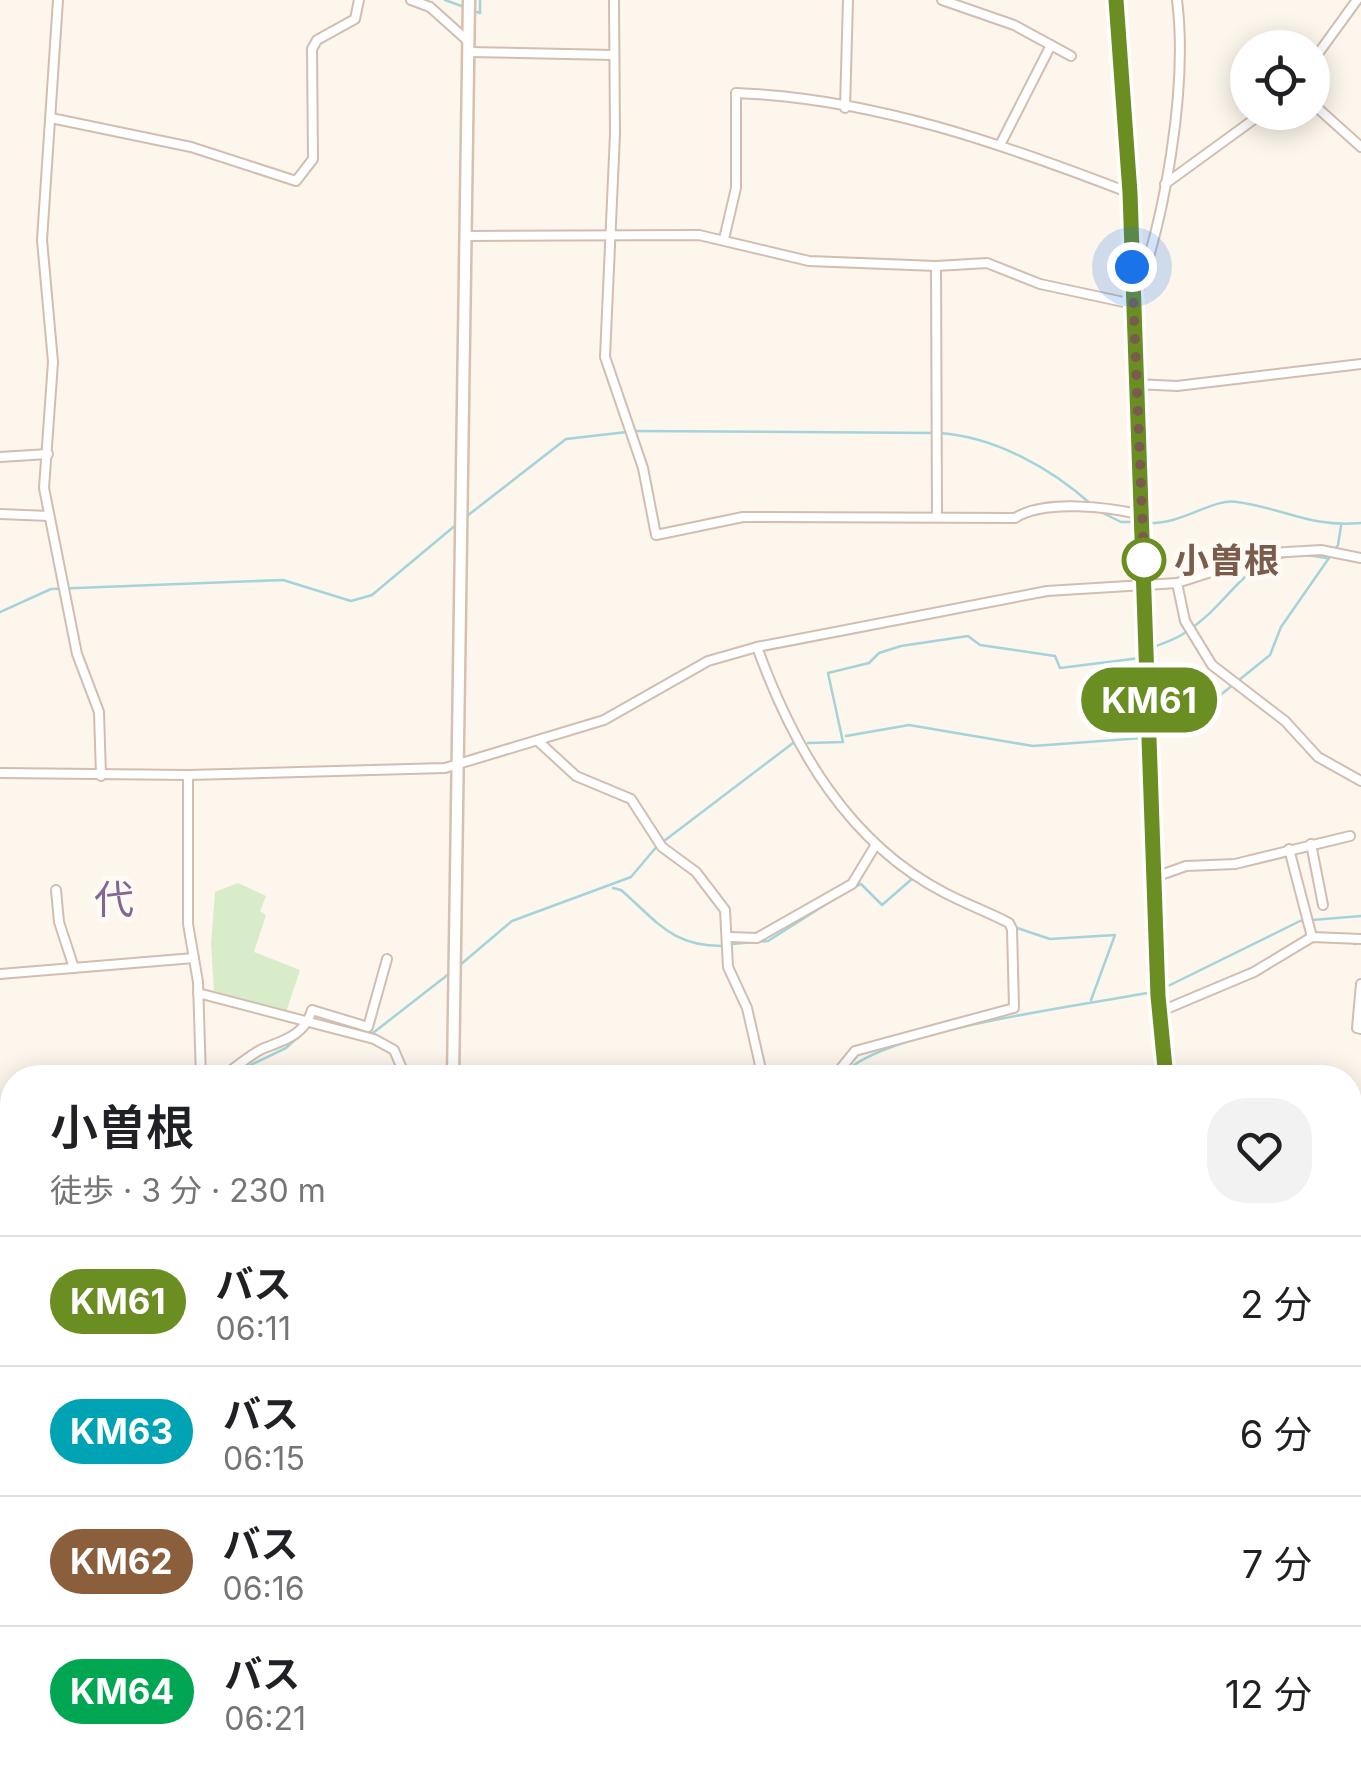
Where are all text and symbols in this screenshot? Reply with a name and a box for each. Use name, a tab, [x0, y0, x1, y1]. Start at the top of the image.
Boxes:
map controls	[1230, 30, 1330, 130]
button: locate	[1230, 30, 1330, 130]
your location	[1107, 242, 1157, 292]
marker: 小曽根	[1123, 539, 1165, 581]
place label: 小曽根	[1174, 539, 1279, 581]
line badge: KM61	[1079, 668, 1219, 732]
text: KM61	[1101, 679, 1197, 721]
district label: 代	[94, 875, 134, 924]
text: 小曽根	[50, 1098, 194, 1157]
button: heart	[1207, 1098, 1312, 1203]
text: 徒歩 · 3 分 · 230 m	[50, 1171, 326, 1210]
text: バス	[216, 1261, 292, 1307]
text: KM61	[70, 1280, 166, 1322]
text: 2 分	[1240, 1281, 1312, 1327]
text: 06:11	[216, 1309, 291, 1348]
text: バス	[223, 1391, 299, 1437]
text: KM63	[70, 1410, 173, 1452]
text: 6 分	[1240, 1411, 1312, 1457]
text: 06:15	[223, 1439, 305, 1478]
text: バス	[223, 1521, 299, 1567]
text: KM62	[70, 1540, 173, 1582]
text: 7 分	[1242, 1541, 1312, 1587]
text: 06:16	[223, 1569, 305, 1608]
text: バス	[224, 1651, 300, 1697]
text: KM64	[70, 1670, 174, 1712]
text: 12 分	[1225, 1671, 1312, 1717]
text: 06:21	[224, 1699, 306, 1738]

